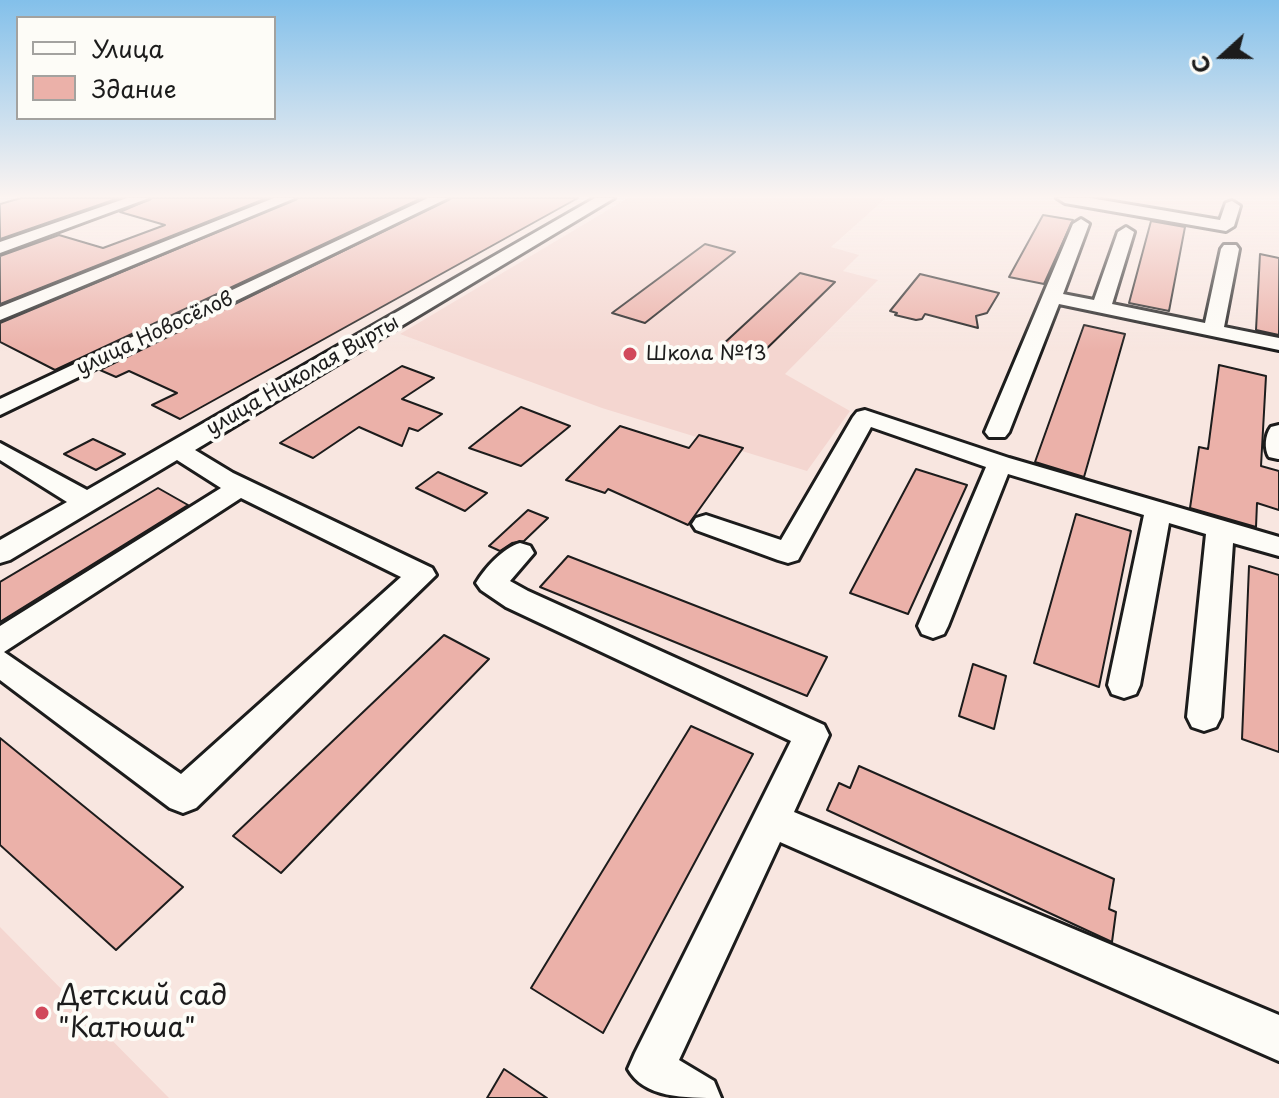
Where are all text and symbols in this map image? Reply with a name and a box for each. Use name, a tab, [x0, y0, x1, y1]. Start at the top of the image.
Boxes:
legend	[16, 16, 276, 120]
north arrow	[1183, 16, 1263, 96]
text: Улица	[92, 30, 164, 66]
text: С	[1182, 51, 1218, 78]
text: Здание	[92, 70, 177, 106]
street label: улица Новосёлов	[73, 287, 237, 381]
street label: улица Николая Вирты	[202, 311, 404, 441]
place label: Школа №13	[646, 342, 767, 366]
marker: Школа №13	[621, 345, 639, 363]
place label: Детский сад "Катюша"	[58, 980, 227, 1046]
marker: Детский сад "Катюша"	[33, 1004, 51, 1022]

